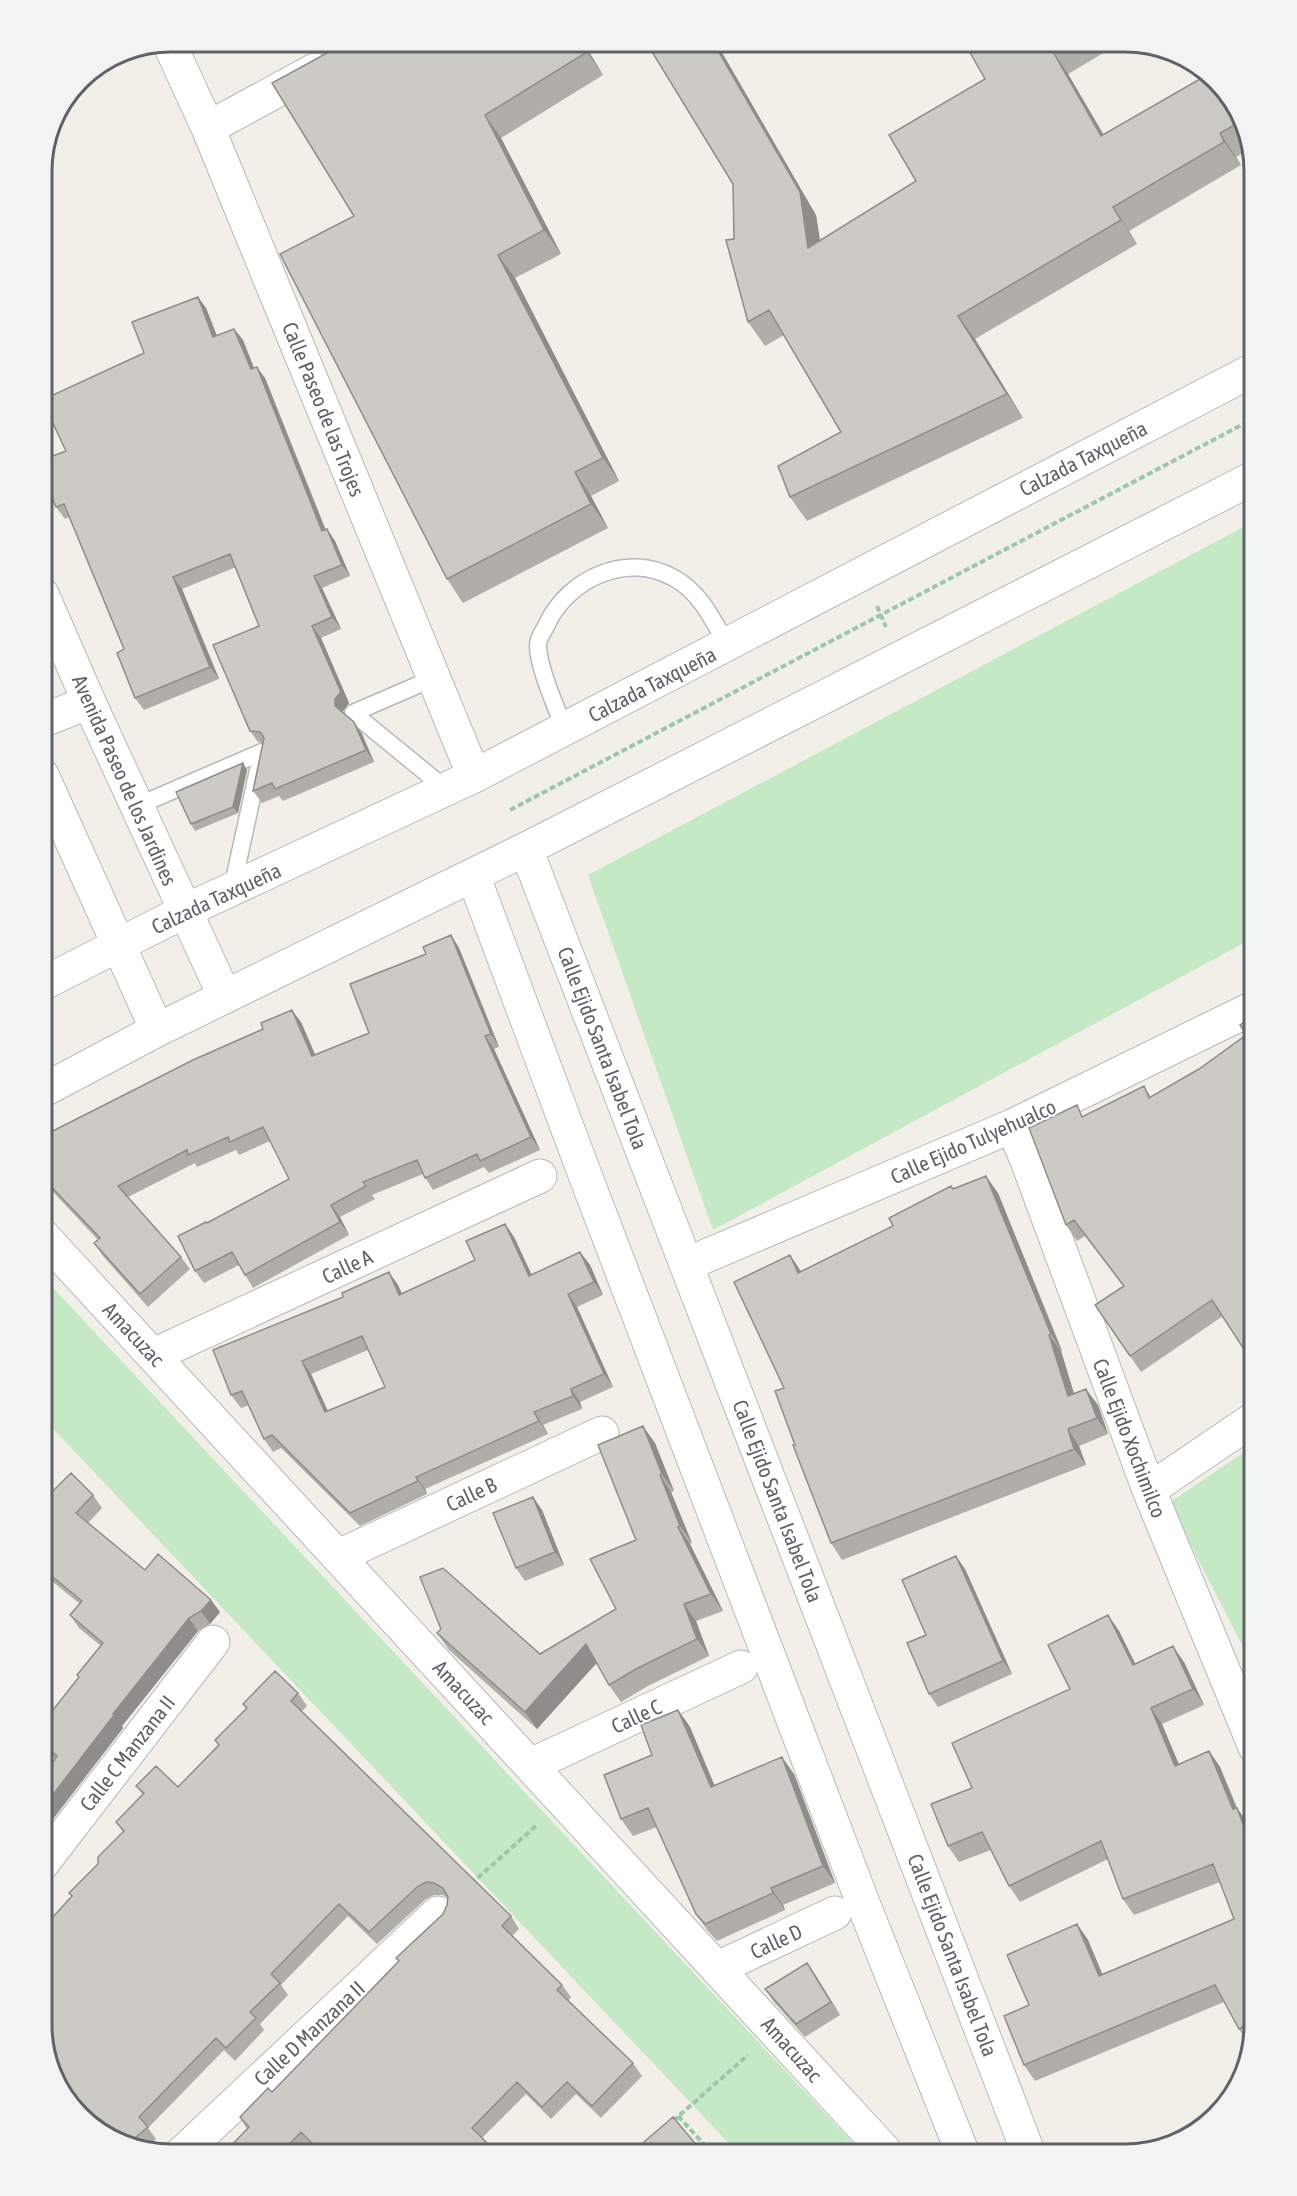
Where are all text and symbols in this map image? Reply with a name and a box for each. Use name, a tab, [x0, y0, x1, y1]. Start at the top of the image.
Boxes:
street label: Calle Paseo de las Trojes	[278, 318, 370, 500]
street label: Calzada Taxqueña	[1015, 416, 1151, 500]
street label: Calzada Taxqueña	[584, 642, 720, 726]
street label: Avenida Paseo de los Jardines	[68, 671, 182, 889]
street label: Calzada Taxqueña	[147, 858, 285, 938]
street label: Calle Ejido Santa Isabel Tola	[553, 943, 653, 1153]
street label: Calle Ejido Tulyehualco	[887, 1094, 1059, 1188]
street label: Calle A	[318, 1244, 377, 1288]
street label: Amacuzac	[99, 1297, 170, 1371]
street label: Calle Ejido Xochimilco	[1089, 1355, 1171, 1521]
street label: Calle Ejido Santa Isabel Tola	[728, 1396, 828, 1606]
street label: Calle B	[442, 1472, 500, 1516]
street label: Amacuzac	[429, 1655, 500, 1729]
street label: Calle C Manzana II	[75, 1691, 179, 1815]
street label: Calle C	[607, 1694, 665, 1738]
street label: Calle Ejido Santa Isabel Tola	[903, 1850, 1003, 2060]
street label: Calle D	[746, 1919, 806, 1963]
street label: Calle D Manzana II	[249, 1976, 369, 2090]
street label: Amacuzac	[757, 2012, 827, 2086]

